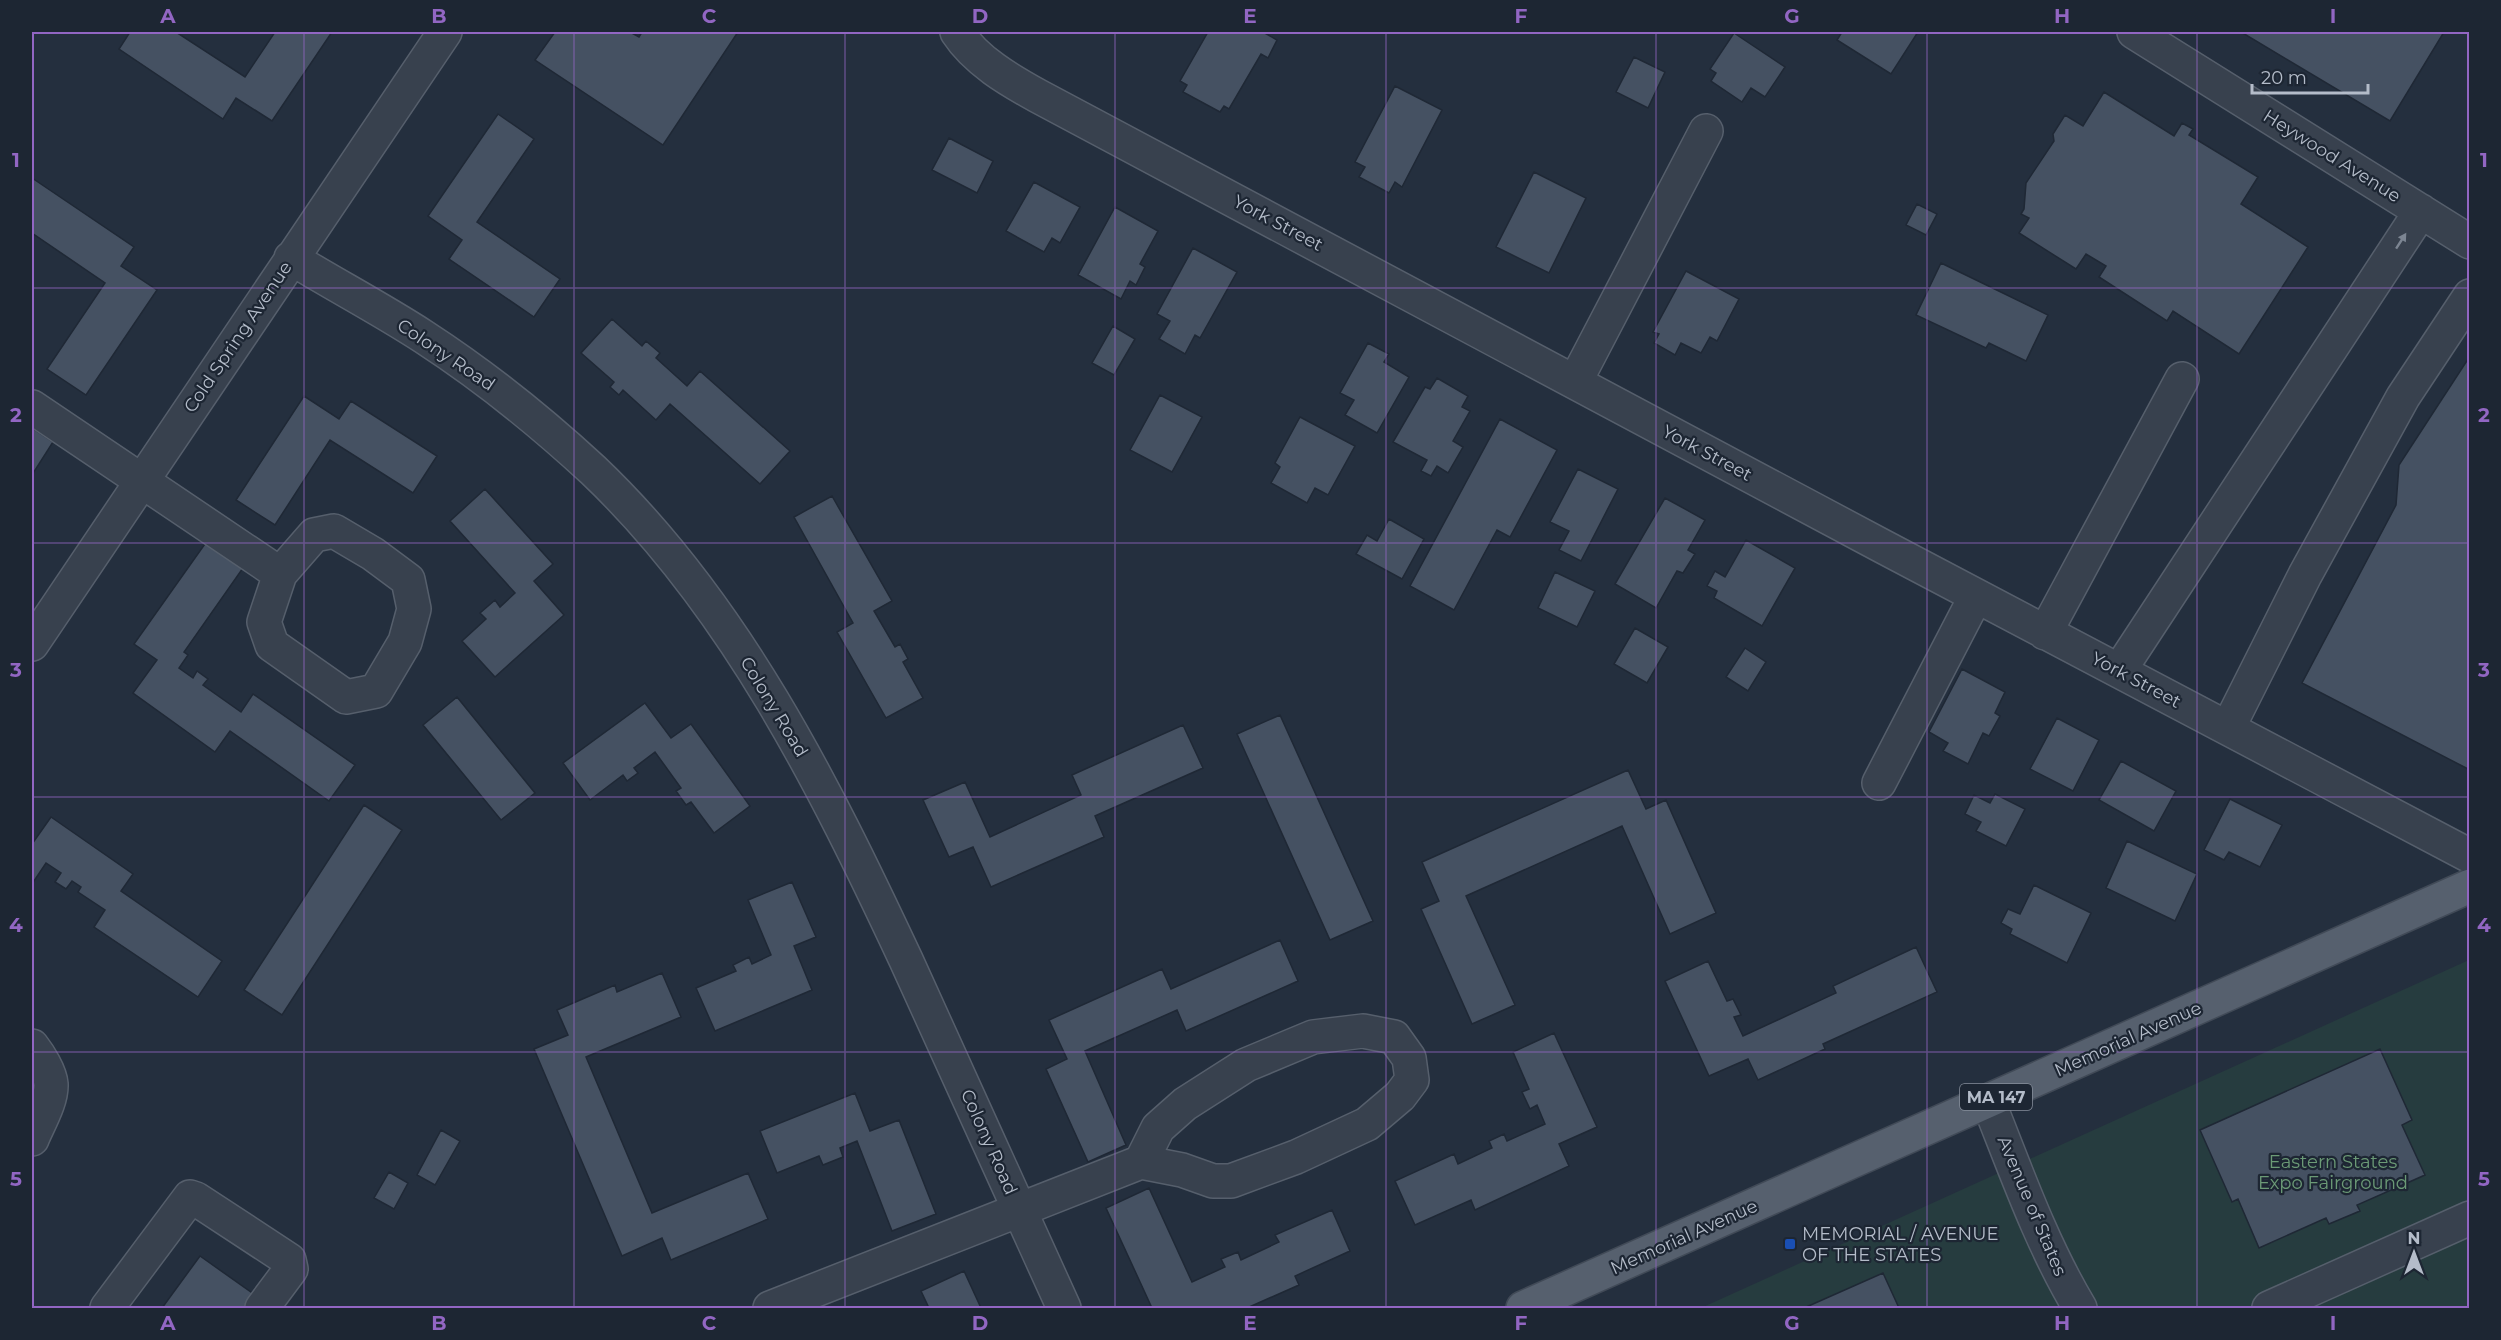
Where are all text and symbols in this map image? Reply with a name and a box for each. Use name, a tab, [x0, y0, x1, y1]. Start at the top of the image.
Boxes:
text: A	[159, 4, 176, 28]
text: B	[431, 4, 447, 28]
text: C	[702, 4, 717, 28]
text: D	[972, 4, 988, 28]
text: E	[1243, 4, 1257, 28]
text: F	[1515, 4, 1528, 28]
text: G	[1784, 4, 1800, 28]
text: H	[2054, 4, 2070, 28]
text: I	[2330, 4, 2336, 28]
scale bar	[2252, 57, 2368, 95]
text: 20 m	[2261, 67, 2307, 89]
street label: Heywood Avenue	[2259, 105, 2405, 207]
text: 1	[12, 148, 20, 172]
text: 1	[2480, 148, 2488, 172]
street label: York Street	[1229, 190, 1327, 256]
one-way arrow	[2396, 233, 2407, 249]
street label: Cold Spring Avenue	[179, 257, 297, 417]
street label: Colony Road	[393, 314, 499, 396]
text: 2	[10, 403, 22, 427]
text: 2	[2478, 403, 2490, 427]
street label: York Street	[1658, 420, 1756, 486]
street label: York Street	[2087, 647, 2185, 713]
street label: Colony Road	[735, 653, 813, 761]
text: 3	[9, 658, 22, 682]
text: 3	[2477, 658, 2490, 682]
text: 4	[9, 913, 23, 937]
text: 4	[2477, 913, 2491, 937]
street label: Memorial Avenue	[2051, 997, 2205, 1081]
road number: MA 147	[1960, 1084, 2032, 1110]
street label: Colony Road	[956, 1086, 1022, 1198]
street label: Avenue of States	[1993, 1133, 2072, 1280]
park label: Eastern States Expo Fairground	[2258, 1151, 2408, 1194]
text: 5	[10, 1167, 22, 1191]
text: 5	[2478, 1167, 2490, 1191]
street label: Memorial Avenue	[1607, 1195, 1761, 1279]
place label: MEMORIAL / AVENUE OF THE STATES	[1802, 1223, 1998, 1266]
north arrow	[2384, 1223, 2444, 1283]
text: N	[2408, 1229, 2420, 1248]
marker: MEMORIAL / AVENUE OF THE STATES	[1783, 1237, 1797, 1251]
text: A	[159, 1311, 176, 1335]
text: B	[431, 1311, 447, 1335]
text: C	[702, 1311, 717, 1335]
text: D	[972, 1311, 988, 1335]
text: E	[1243, 1311, 1257, 1335]
text: F	[1515, 1311, 1528, 1335]
text: G	[1784, 1311, 1800, 1335]
text: H	[2054, 1311, 2070, 1335]
text: I	[2330, 1311, 2336, 1335]

